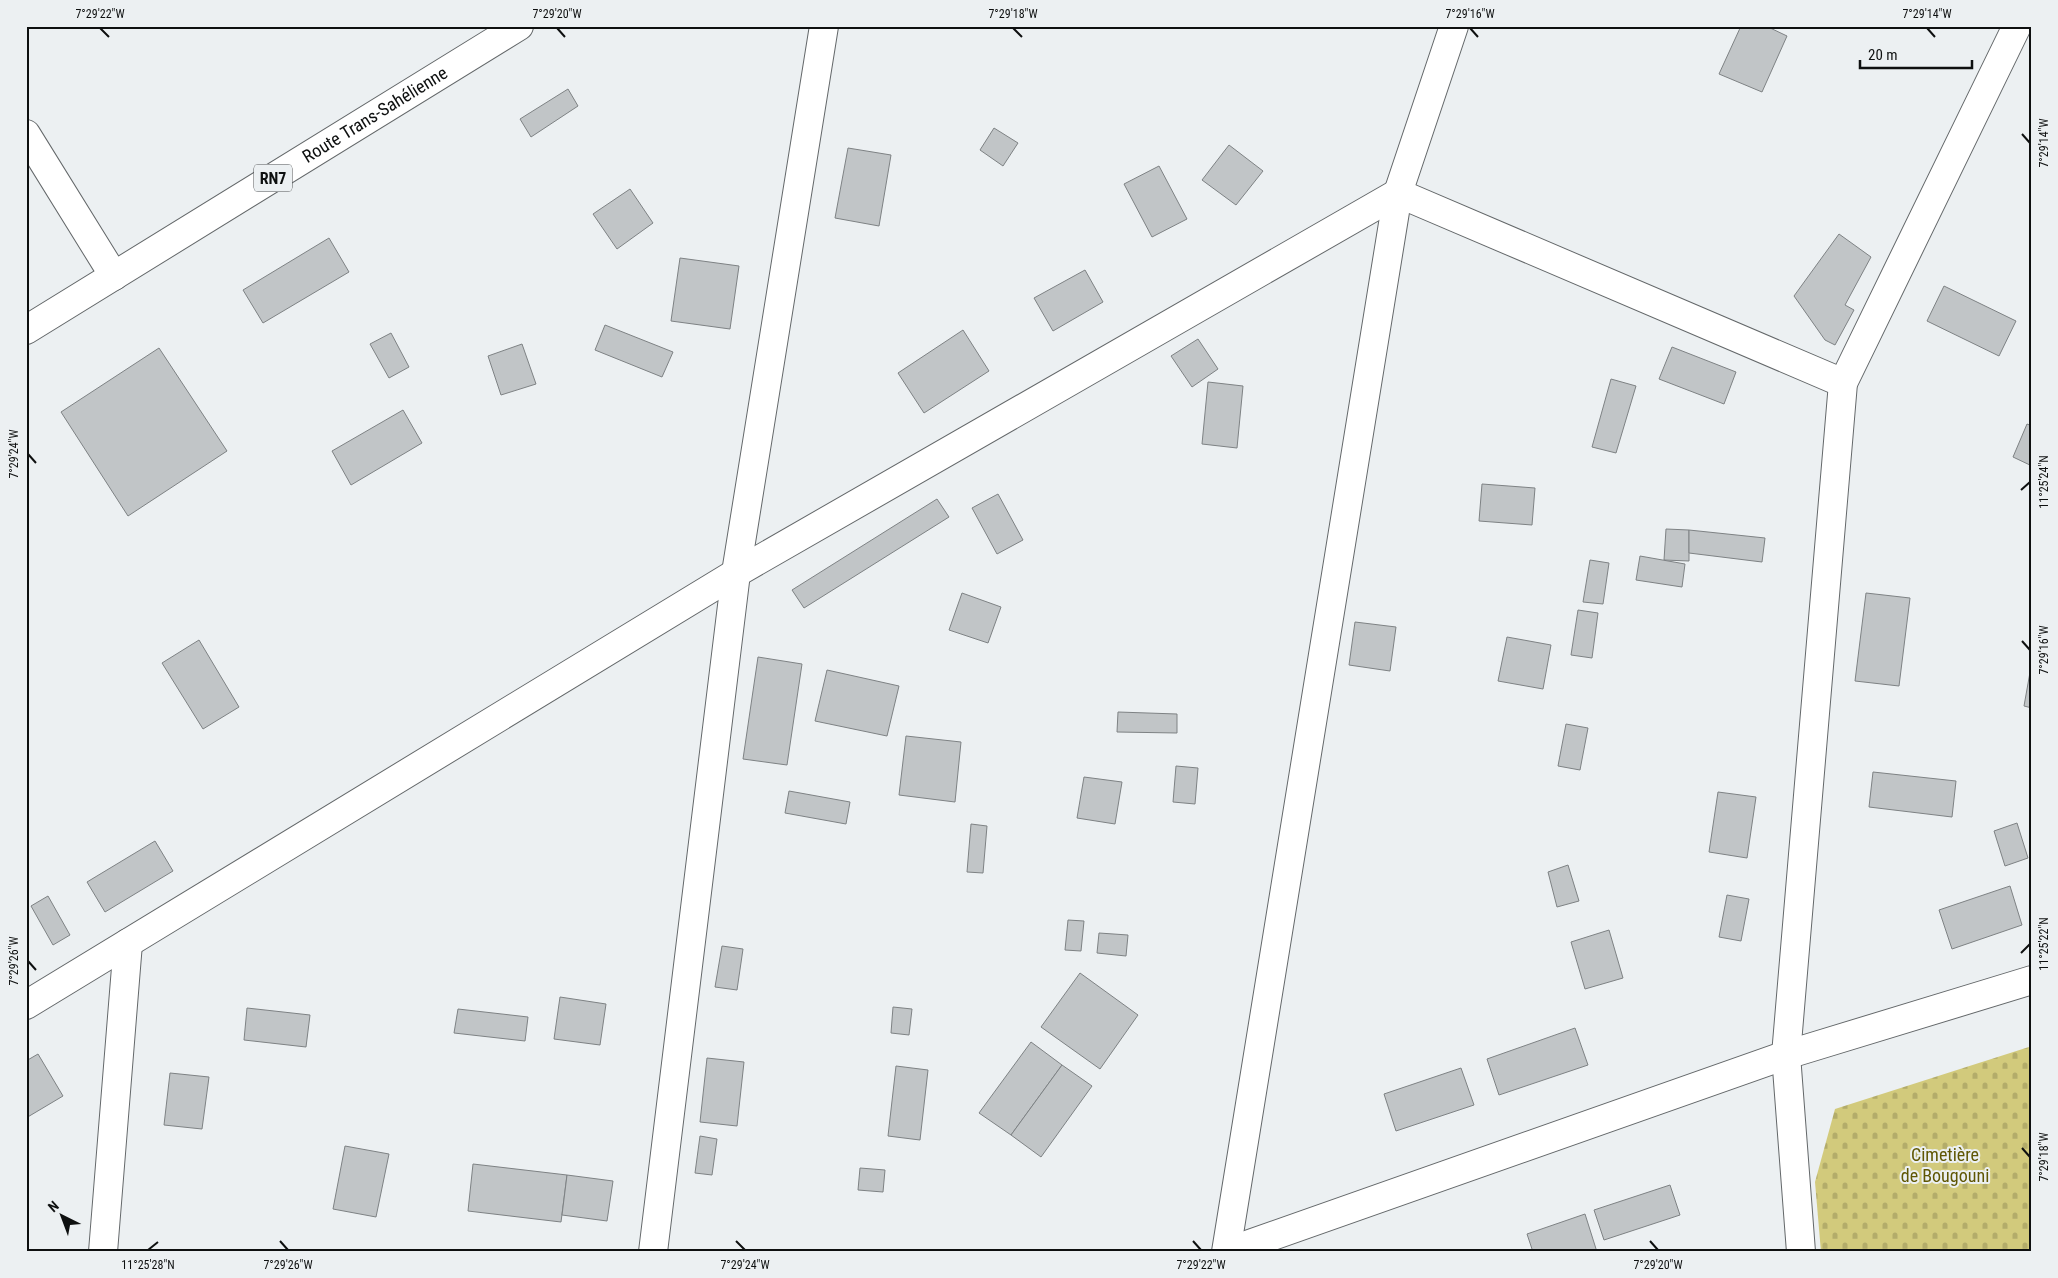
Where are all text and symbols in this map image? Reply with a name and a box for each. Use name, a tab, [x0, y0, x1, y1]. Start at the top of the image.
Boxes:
text: 7°29'22"W	[75, 7, 125, 21]
text: 7°29'20"W	[532, 7, 582, 21]
text: 7°29'18"W	[988, 7, 1038, 21]
text: 7°29'16"W	[1445, 7, 1495, 21]
text: 7°29'14"W	[1902, 7, 1952, 21]
scale bar	[1860, 38, 1973, 70]
text: 20 m	[1868, 46, 1898, 64]
street label: Route Trans-Sahélienne	[298, 62, 451, 167]
text: 7°29'14"W	[2037, 118, 2051, 168]
road number: RN7	[254, 164, 292, 192]
text: 7°29'24"W	[7, 429, 21, 479]
text: 11°25'24"N	[2037, 455, 2051, 509]
text: 7°29'16"W	[2037, 625, 2051, 675]
text: 11°25'22"N	[2037, 917, 2051, 971]
text: 7°29'26"W	[7, 936, 21, 986]
text: 7°29'18"W	[2037, 1132, 2051, 1182]
park label: Cimetière de Bougouni	[1901, 1144, 1989, 1186]
north arrow	[38, 1190, 88, 1240]
text: N	[45, 1198, 62, 1215]
text: 11°25'28"N	[121, 1258, 175, 1272]
text: 7°29'26"W	[263, 1258, 313, 1272]
text: 7°29'24"W	[720, 1258, 770, 1272]
text: 7°29'22"W	[1176, 1258, 1226, 1272]
text: 7°29'20"W	[1633, 1258, 1683, 1272]

